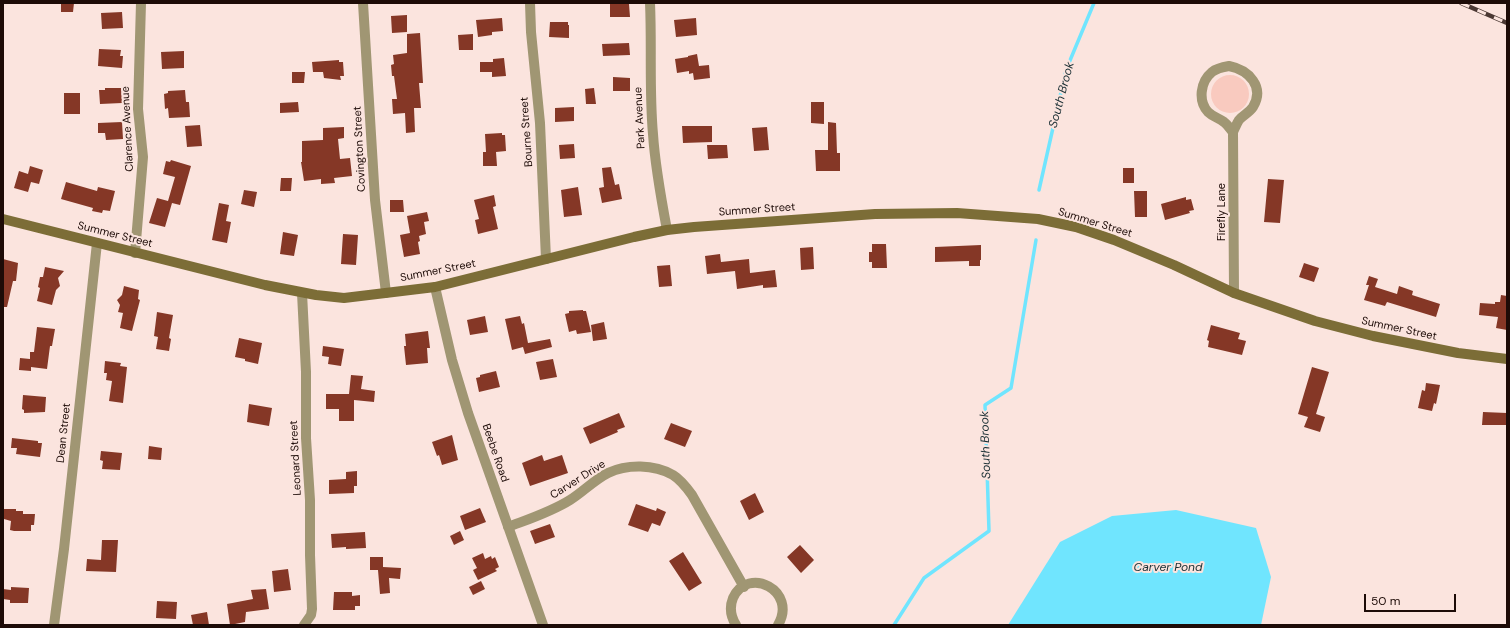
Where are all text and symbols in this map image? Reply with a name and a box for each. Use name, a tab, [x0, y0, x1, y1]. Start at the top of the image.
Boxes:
water label: South Brook	[1046, 60, 1078, 130]
street label: Clarence Avenue	[119, 86, 137, 172]
street label: Park Avenue	[632, 87, 648, 149]
street label: Bourne Street	[518, 97, 536, 167]
street label: Covington Street	[351, 106, 369, 192]
street label: Firefly Lane	[1215, 183, 1229, 241]
street label: Summer Street	[718, 201, 796, 219]
street label: Summer Street	[1056, 205, 1134, 241]
street label: Summer Street	[76, 219, 154, 251]
street label: Summer Street	[399, 257, 477, 285]
street label: Summer Street	[1360, 315, 1438, 343]
street label: Dean Street	[54, 402, 74, 464]
water label: South Brook	[978, 411, 994, 479]
street label: Leonard Street	[287, 420, 305, 496]
street label: Beebe Road	[479, 422, 511, 484]
street label: Carver Drive	[548, 458, 608, 502]
water label: Carver Pond	[1134, 561, 1202, 575]
scale bar	[1366, 586, 1458, 612]
text: 50 m	[1371, 593, 1400, 609]

